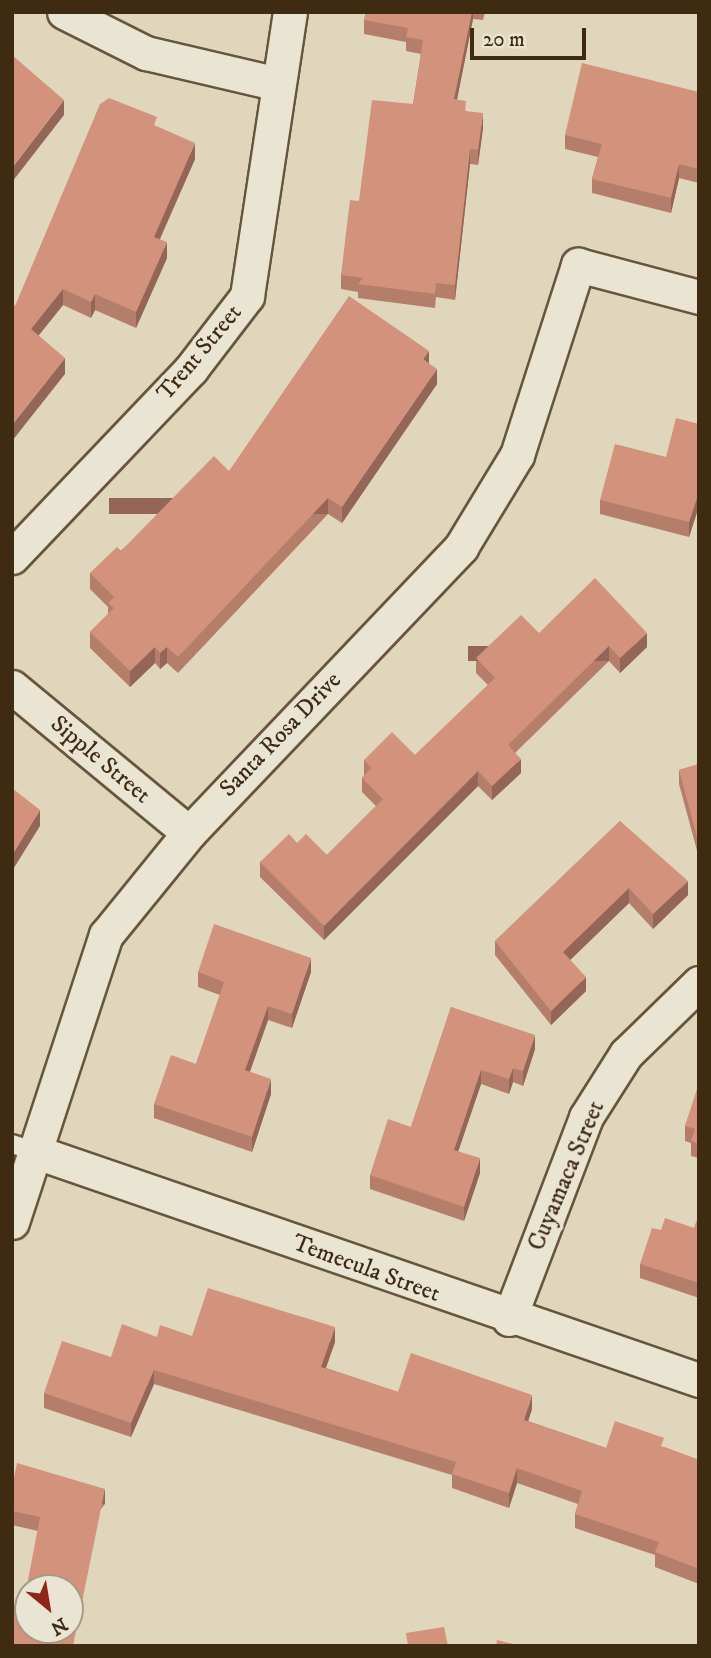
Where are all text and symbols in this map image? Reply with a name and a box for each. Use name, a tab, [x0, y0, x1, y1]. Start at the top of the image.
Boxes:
scale bar	[473, 14, 588, 58]
text: 20 m	[483, 27, 525, 53]
street label: Trent Street	[151, 299, 249, 407]
street label: Santa Rosa Drive	[214, 667, 348, 803]
street label: Sipple Street	[44, 710, 156, 810]
street label: Cuyamaca Street	[523, 1097, 611, 1255]
street label: Temecula Street	[288, 1229, 444, 1309]
north arrow	[14, 1574, 84, 1644]
text: N	[46, 1612, 71, 1640]

